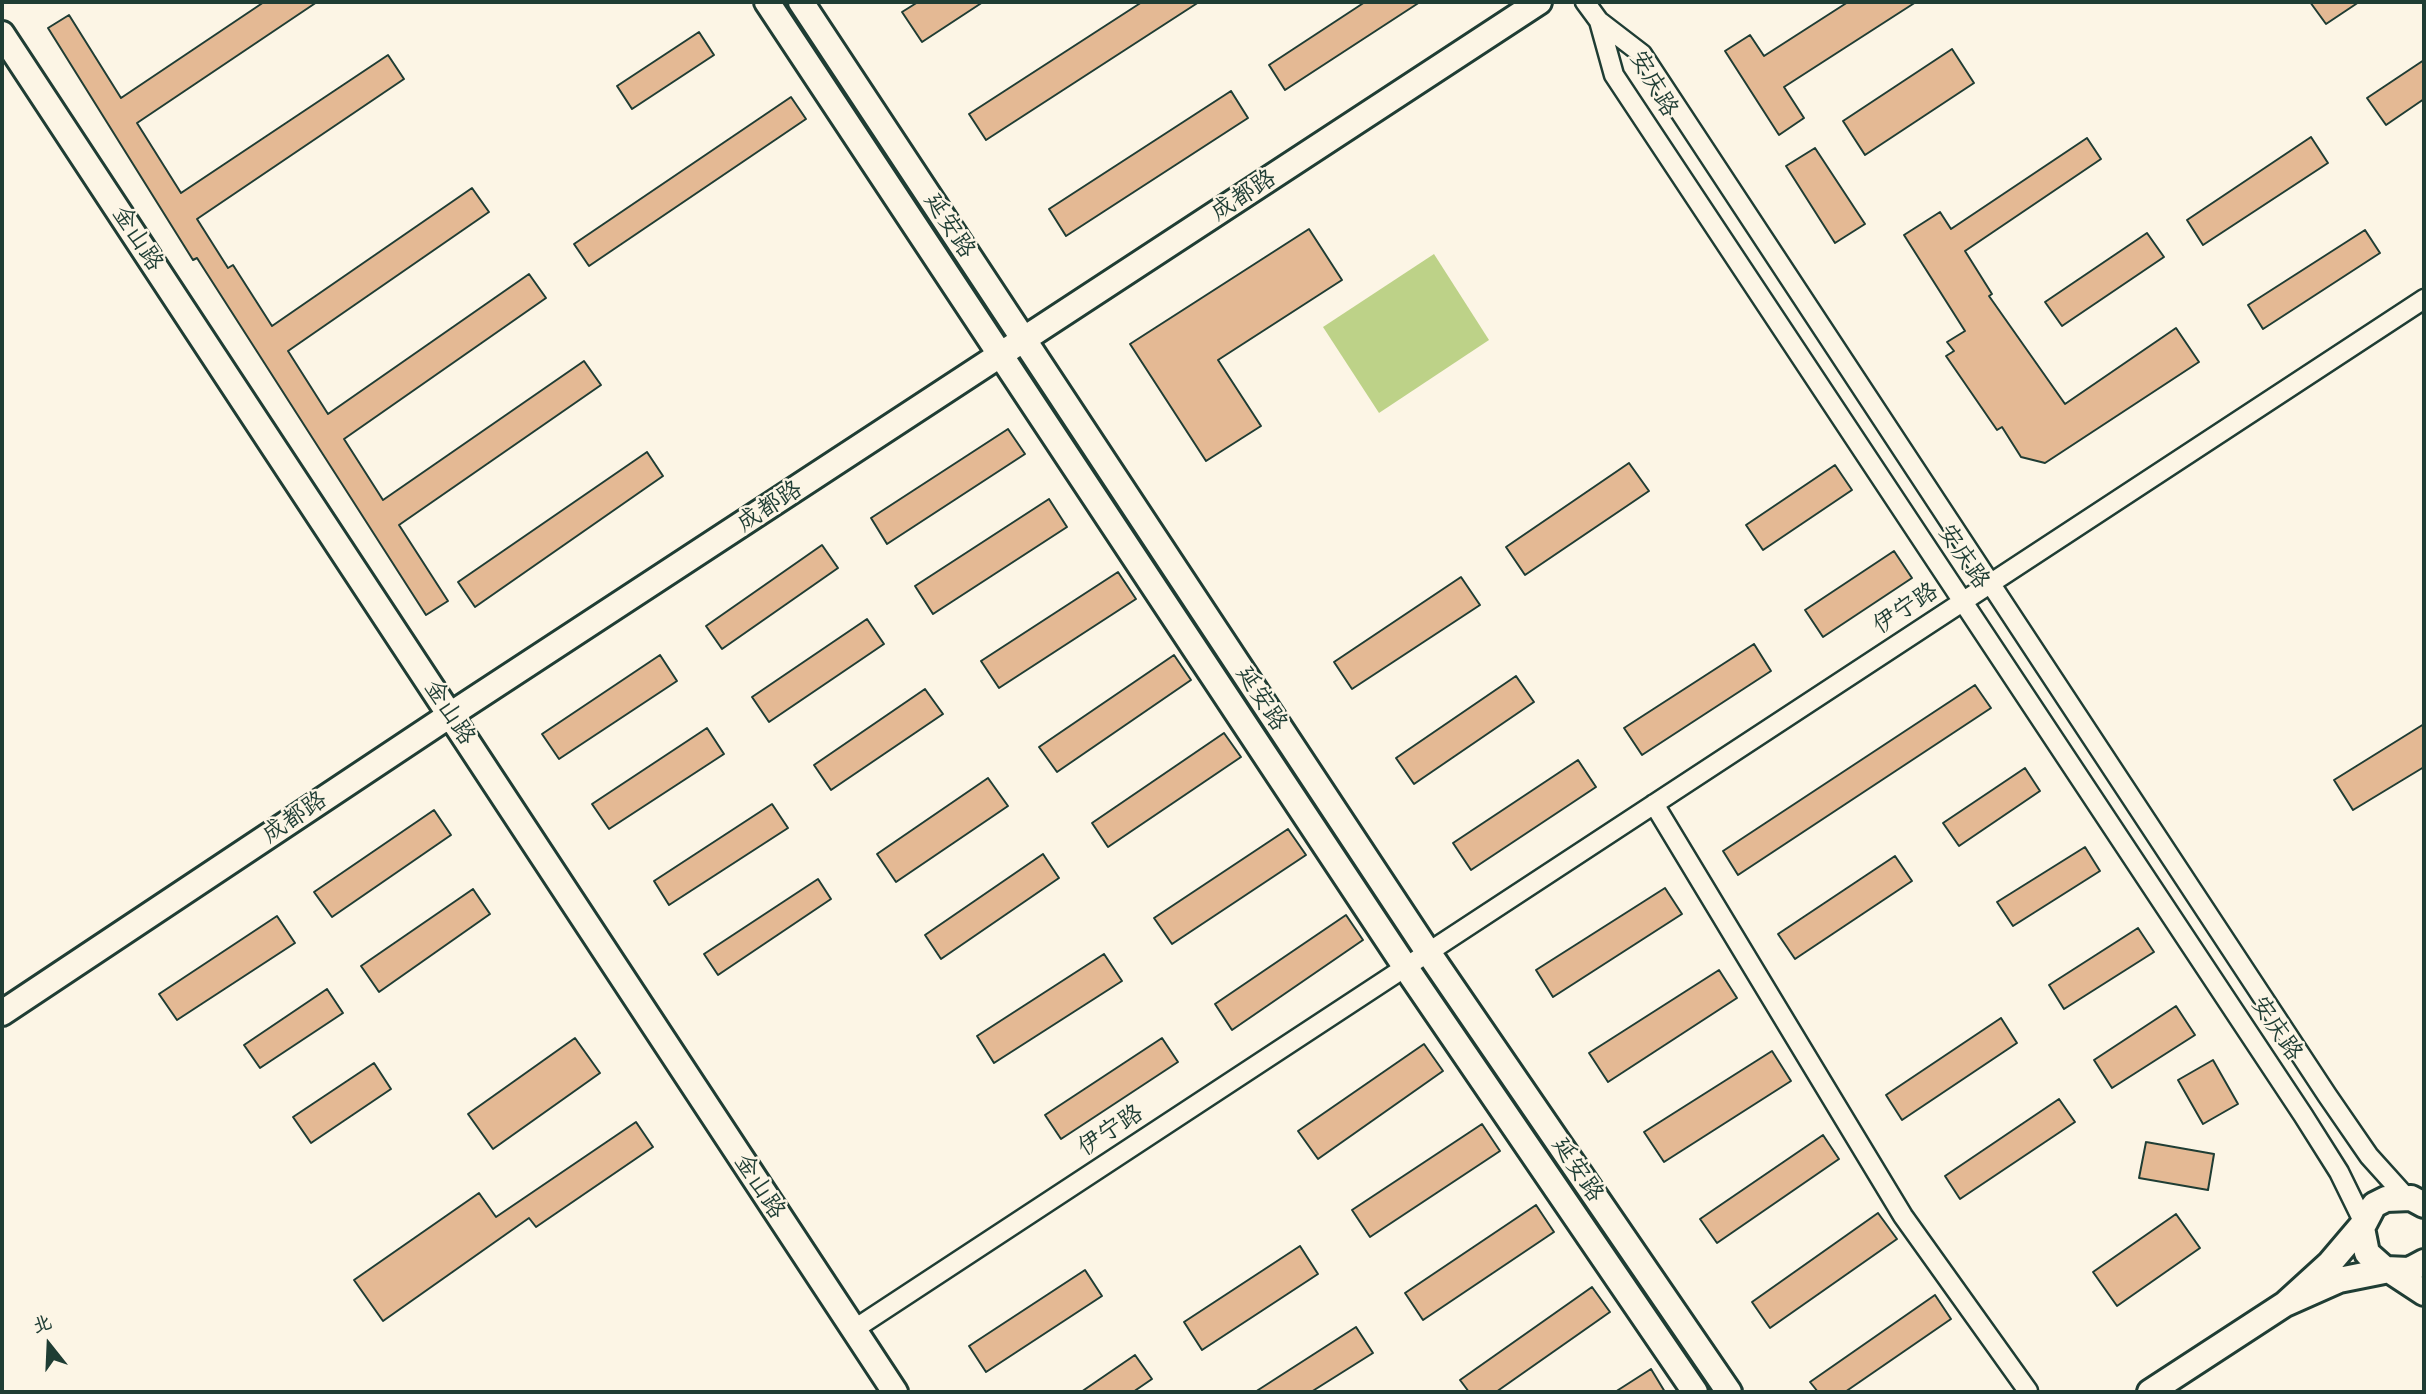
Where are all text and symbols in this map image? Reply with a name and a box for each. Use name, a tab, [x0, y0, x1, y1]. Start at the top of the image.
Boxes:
street label: 安庆路	[1623, 46, 1683, 122]
street label: 成都路	[1206, 164, 1282, 228]
street label: 延安路	[917, 188, 981, 264]
street label: 金山路	[105, 201, 169, 277]
street label: 成都路	[732, 475, 808, 539]
street label: 安庆路	[1931, 519, 1995, 595]
street label: 伊宁路	[1868, 577, 1944, 641]
street label: 延安路	[1229, 661, 1293, 737]
street label: 金山路	[417, 675, 481, 751]
street label: 成都路	[257, 786, 333, 850]
street label: 安庆路	[2244, 991, 2308, 1067]
street label: 伊宁路	[1073, 1099, 1149, 1163]
street label: 延安路	[1545, 1132, 1609, 1208]
street label: 金山路	[727, 1149, 791, 1225]
north arrow	[14, 1310, 84, 1380]
text: 北	[30, 1311, 55, 1338]

